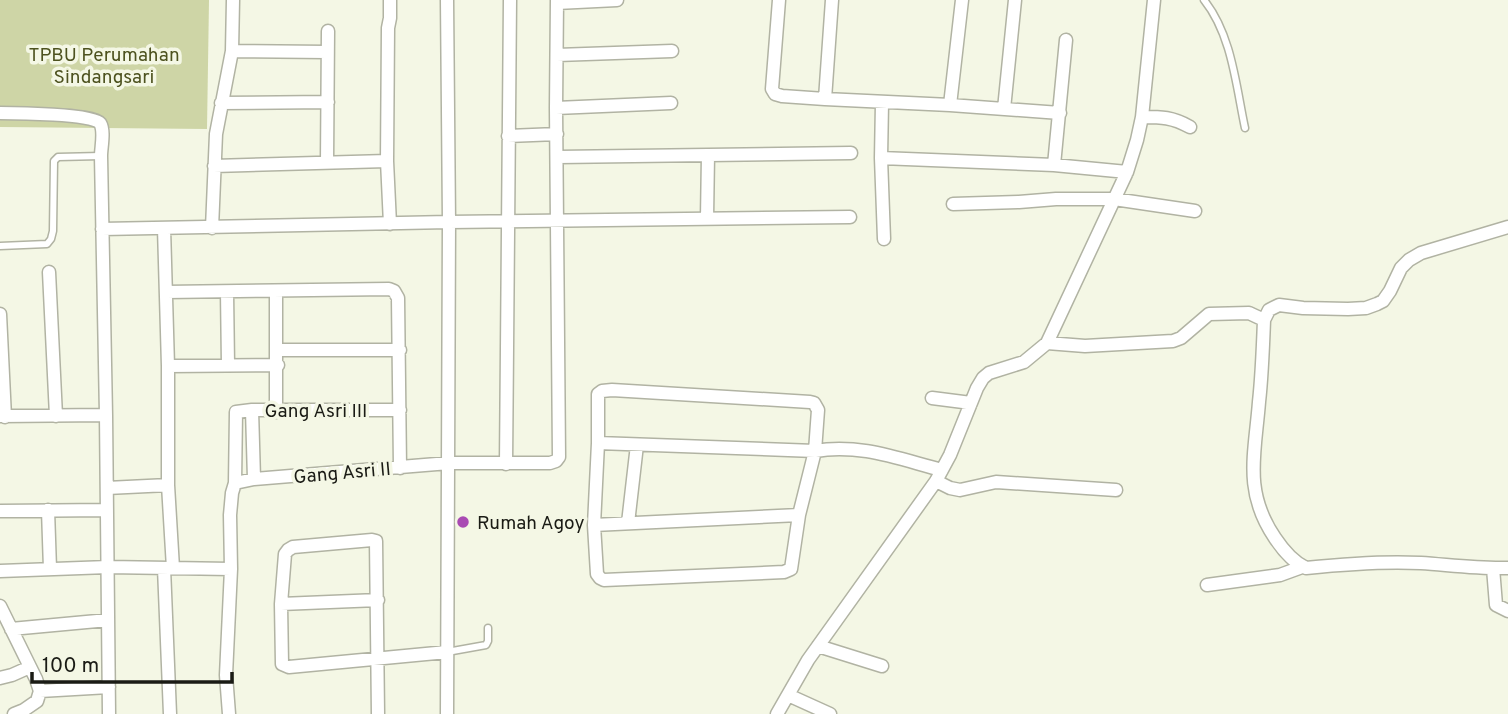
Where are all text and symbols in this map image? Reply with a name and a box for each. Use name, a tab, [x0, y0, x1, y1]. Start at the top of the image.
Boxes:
park label: TPBU Perumahan Sindangsari	[28, 44, 180, 90]
street label: Gang Asri III	[265, 400, 367, 424]
street label: Gang Asri II	[292, 458, 392, 490]
place label: Rumah Agoy	[477, 512, 585, 536]
marker: Rumah Agoy	[455, 514, 471, 530]
scale bar	[32, 640, 231, 684]
text: 100 m	[42, 653, 99, 680]

